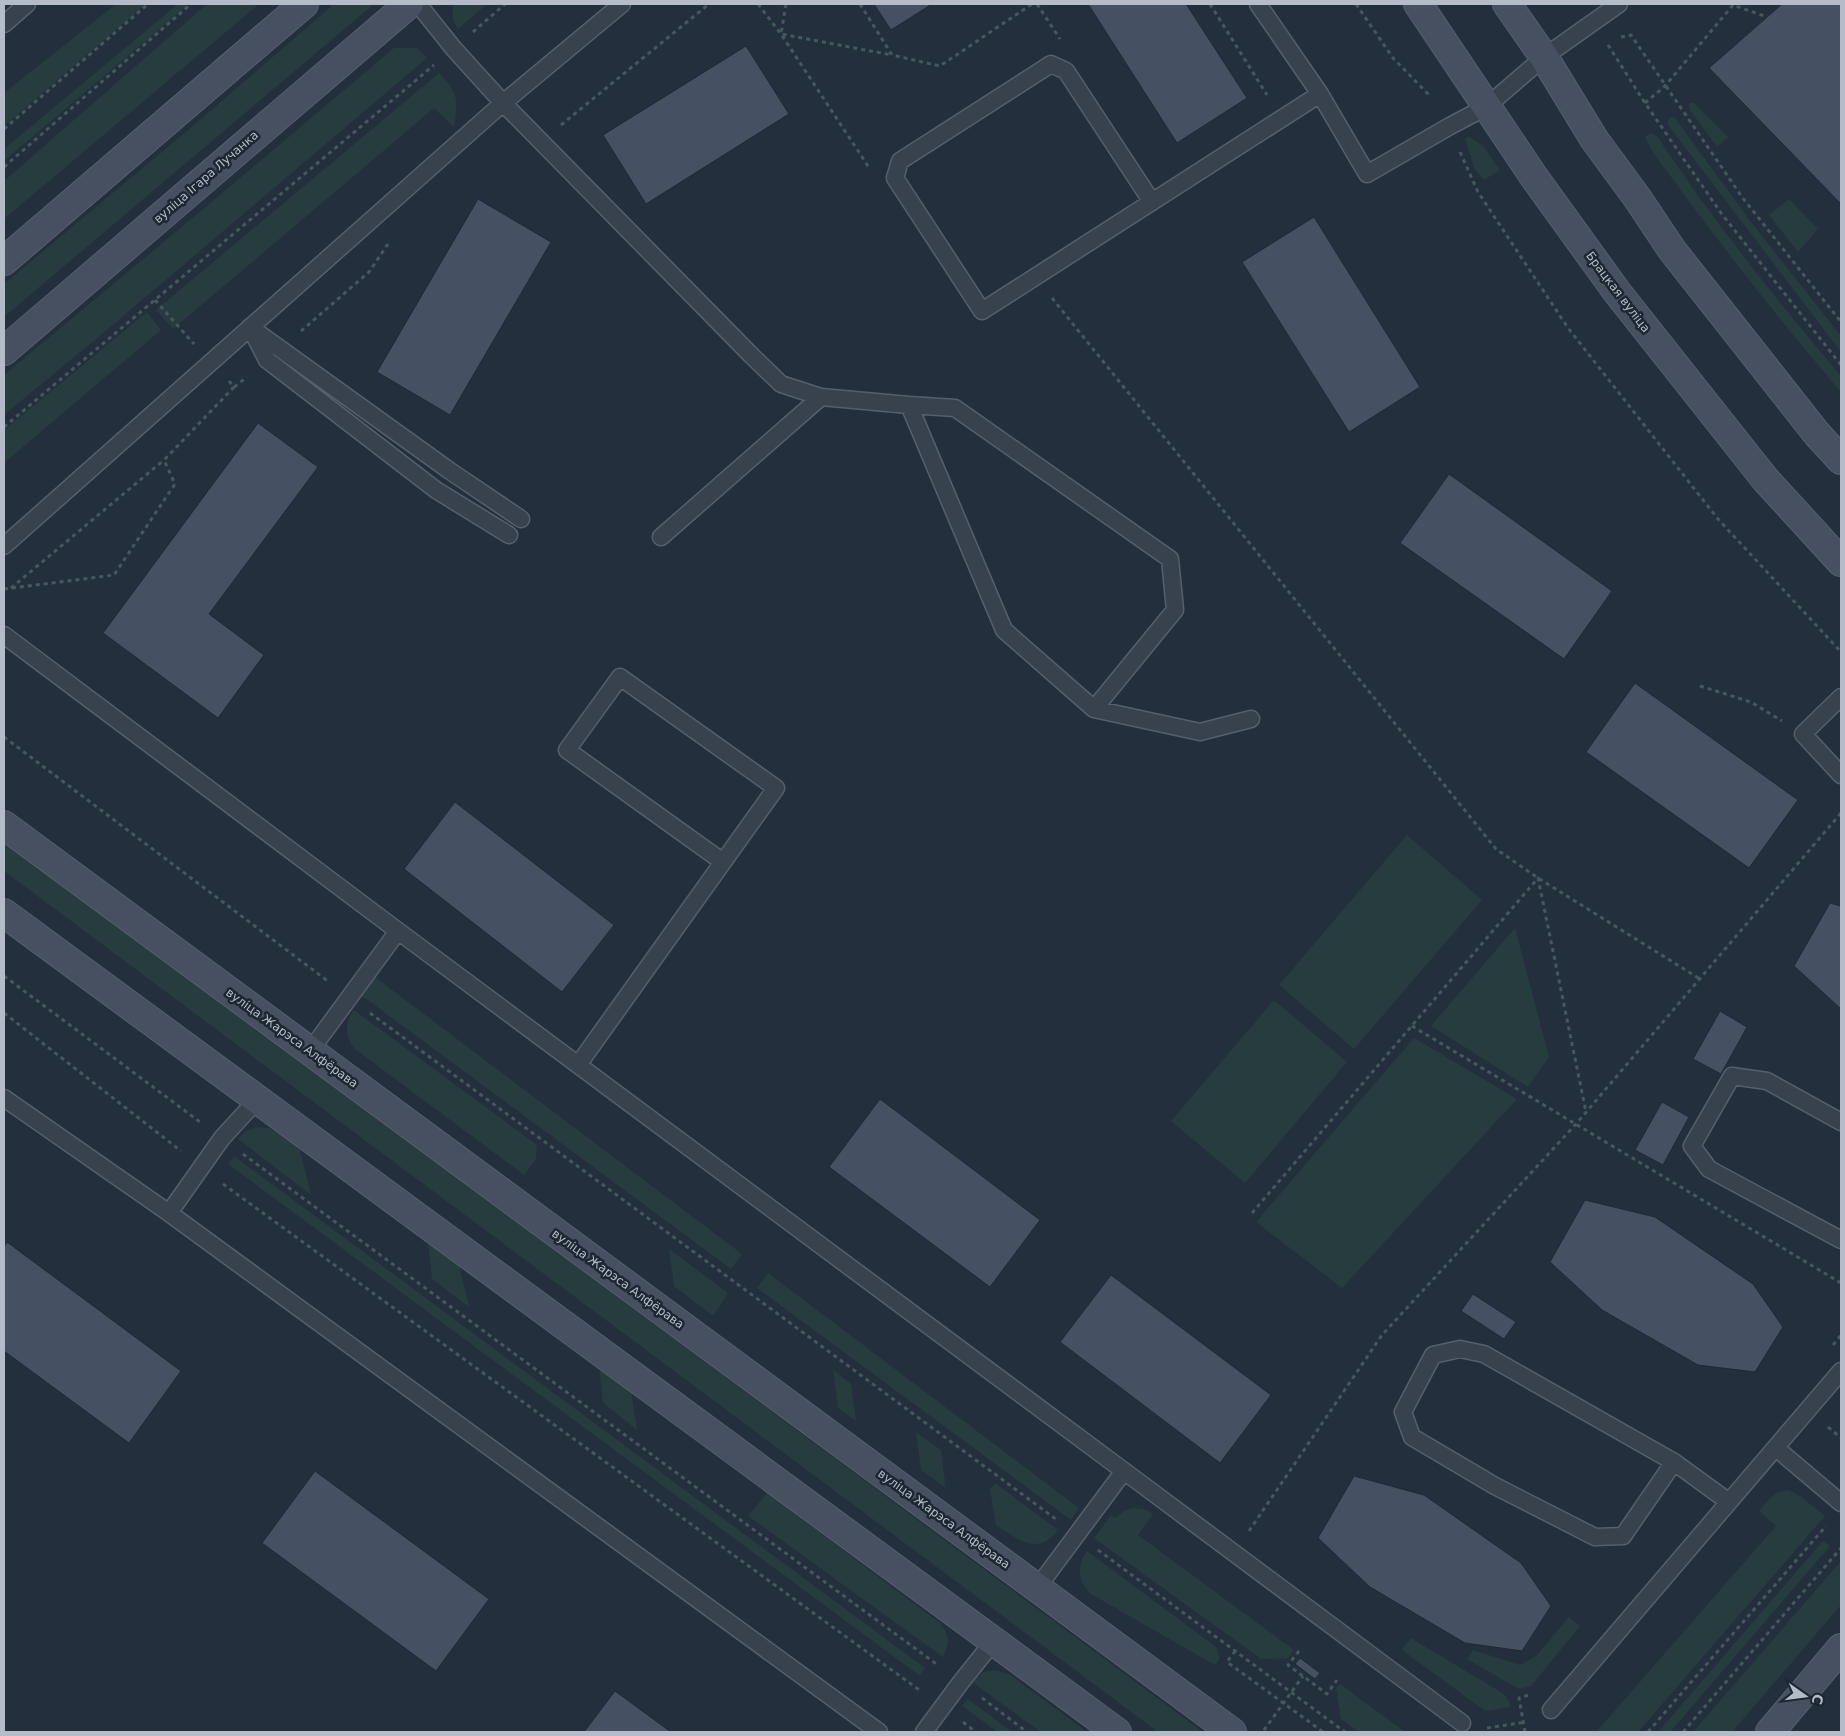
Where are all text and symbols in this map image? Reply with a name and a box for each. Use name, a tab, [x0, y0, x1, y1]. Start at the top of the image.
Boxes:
street label: вуліца Ігара Лучанка	[151, 128, 261, 226]
street label: Брацкая вуліца	[1583, 249, 1653, 335]
street label: вуліца Жарэса Алфёрава	[223, 985, 361, 1091]
street label: вуліца Жарэса Алфёрава	[549, 1226, 687, 1332]
street label: вуліца Жарэса Алфёрава	[875, 1466, 1013, 1572]
north arrow	[1780, 1671, 1830, 1721]
text: С	[1809, 1692, 1827, 1706]

